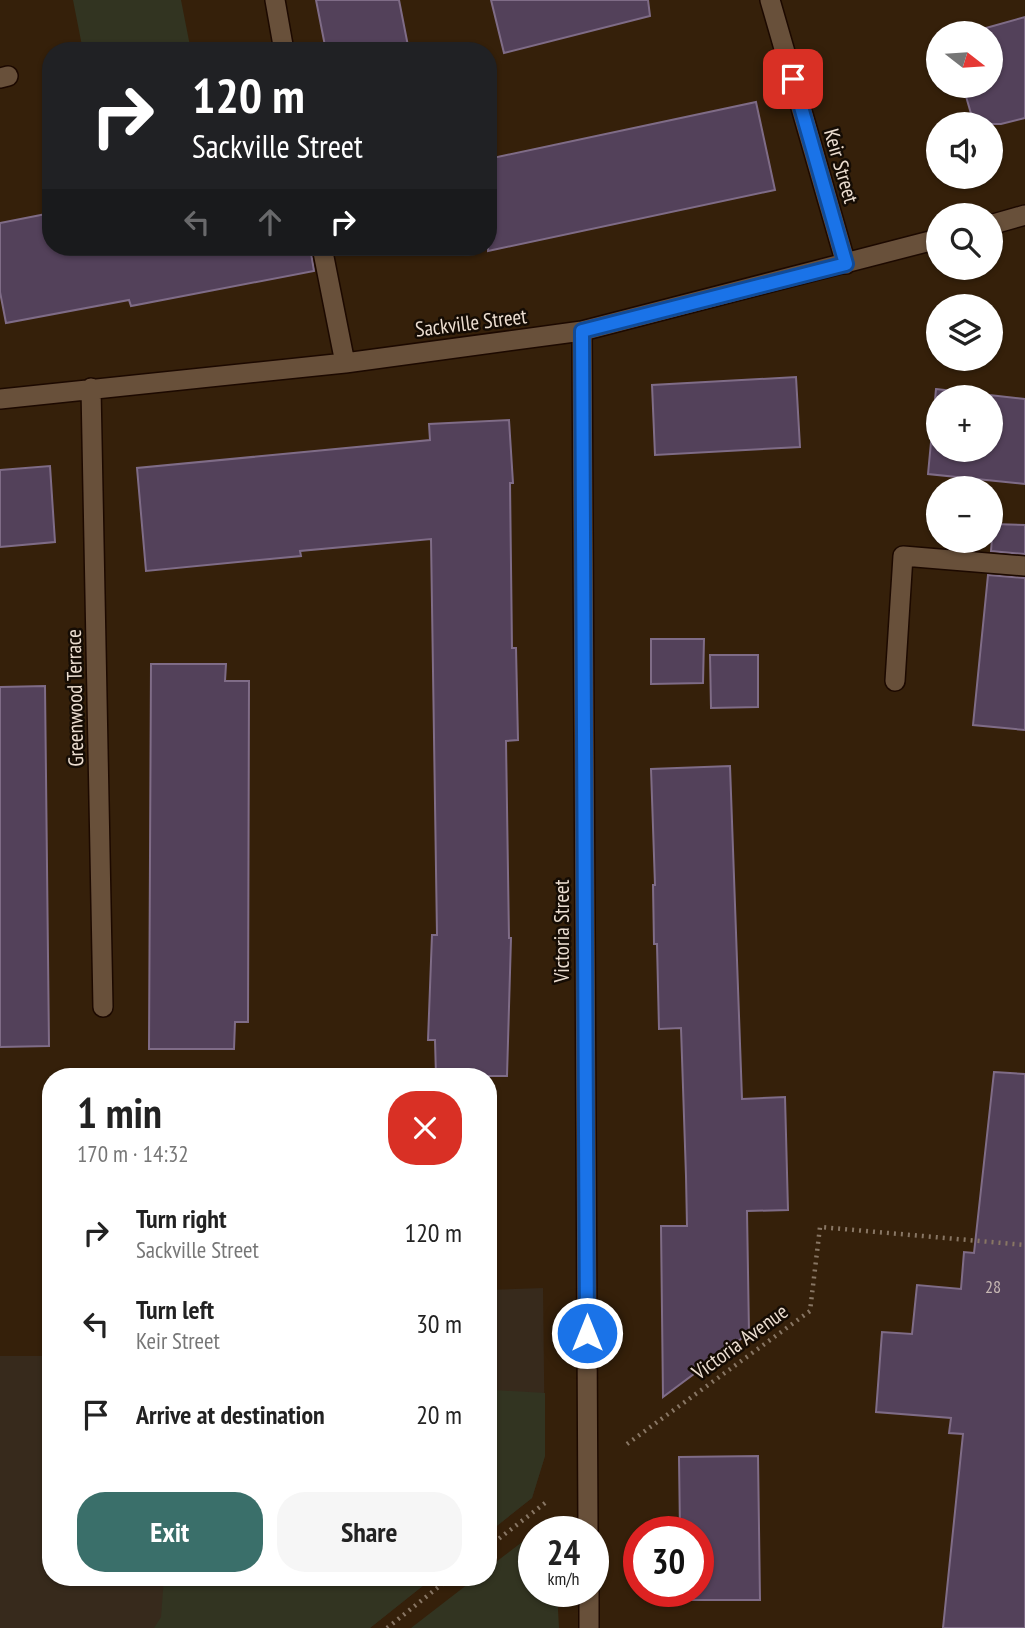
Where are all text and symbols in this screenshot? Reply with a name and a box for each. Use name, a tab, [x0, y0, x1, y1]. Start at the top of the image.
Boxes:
north arrow	[926, 21, 1003, 98]
map controls	[926, 21, 1003, 553]
pin	[763, 49, 823, 109]
icon: arrive	[774, 60, 812, 98]
text: 120 m	[192, 63, 305, 127]
icon: right	[77, 70, 168, 161]
button: sound	[926, 112, 1003, 189]
text: Sackville Street	[192, 125, 363, 167]
street label: Keir Street	[818, 125, 865, 207]
icon: left	[178, 203, 216, 241]
icon: ahead	[251, 203, 289, 241]
icon: right	[324, 203, 362, 241]
button: search	[926, 203, 1003, 280]
button: layers	[926, 294, 1003, 371]
street label: Sackville Street	[414, 302, 528, 343]
button: +	[926, 385, 1003, 462]
button: −	[926, 476, 1003, 553]
street label: Greenwood Terrace	[60, 629, 89, 767]
street label: Victoria Street	[548, 879, 575, 984]
text: 1 min	[77, 1085, 162, 1140]
button: close	[388, 1091, 462, 1165]
text: 170 m · 14:32	[77, 1139, 189, 1168]
text: Turn right	[136, 1202, 227, 1235]
icon: right	[77, 1214, 115, 1252]
text: 120 m	[404, 1216, 462, 1249]
text: Sackville Street	[136, 1235, 259, 1264]
house number: 28	[985, 1275, 1001, 1298]
text: Turn left	[136, 1293, 214, 1326]
position arrow	[550, 1296, 624, 1370]
street label: Victoria Avenue	[686, 1298, 793, 1386]
icon: left	[77, 1305, 115, 1343]
text: 30 m	[416, 1307, 462, 1340]
text: Keir Street	[136, 1326, 220, 1355]
icon: arrive	[77, 1396, 115, 1434]
text: Arrive at destination	[136, 1398, 325, 1431]
text: 20 m	[416, 1398, 462, 1431]
button: Exit	[77, 1492, 263, 1572]
button: Share	[277, 1492, 462, 1572]
speed limit sign: 30	[623, 1516, 714, 1607]
text: 24	[547, 1529, 580, 1575]
text: km/h	[548, 1567, 579, 1590]

